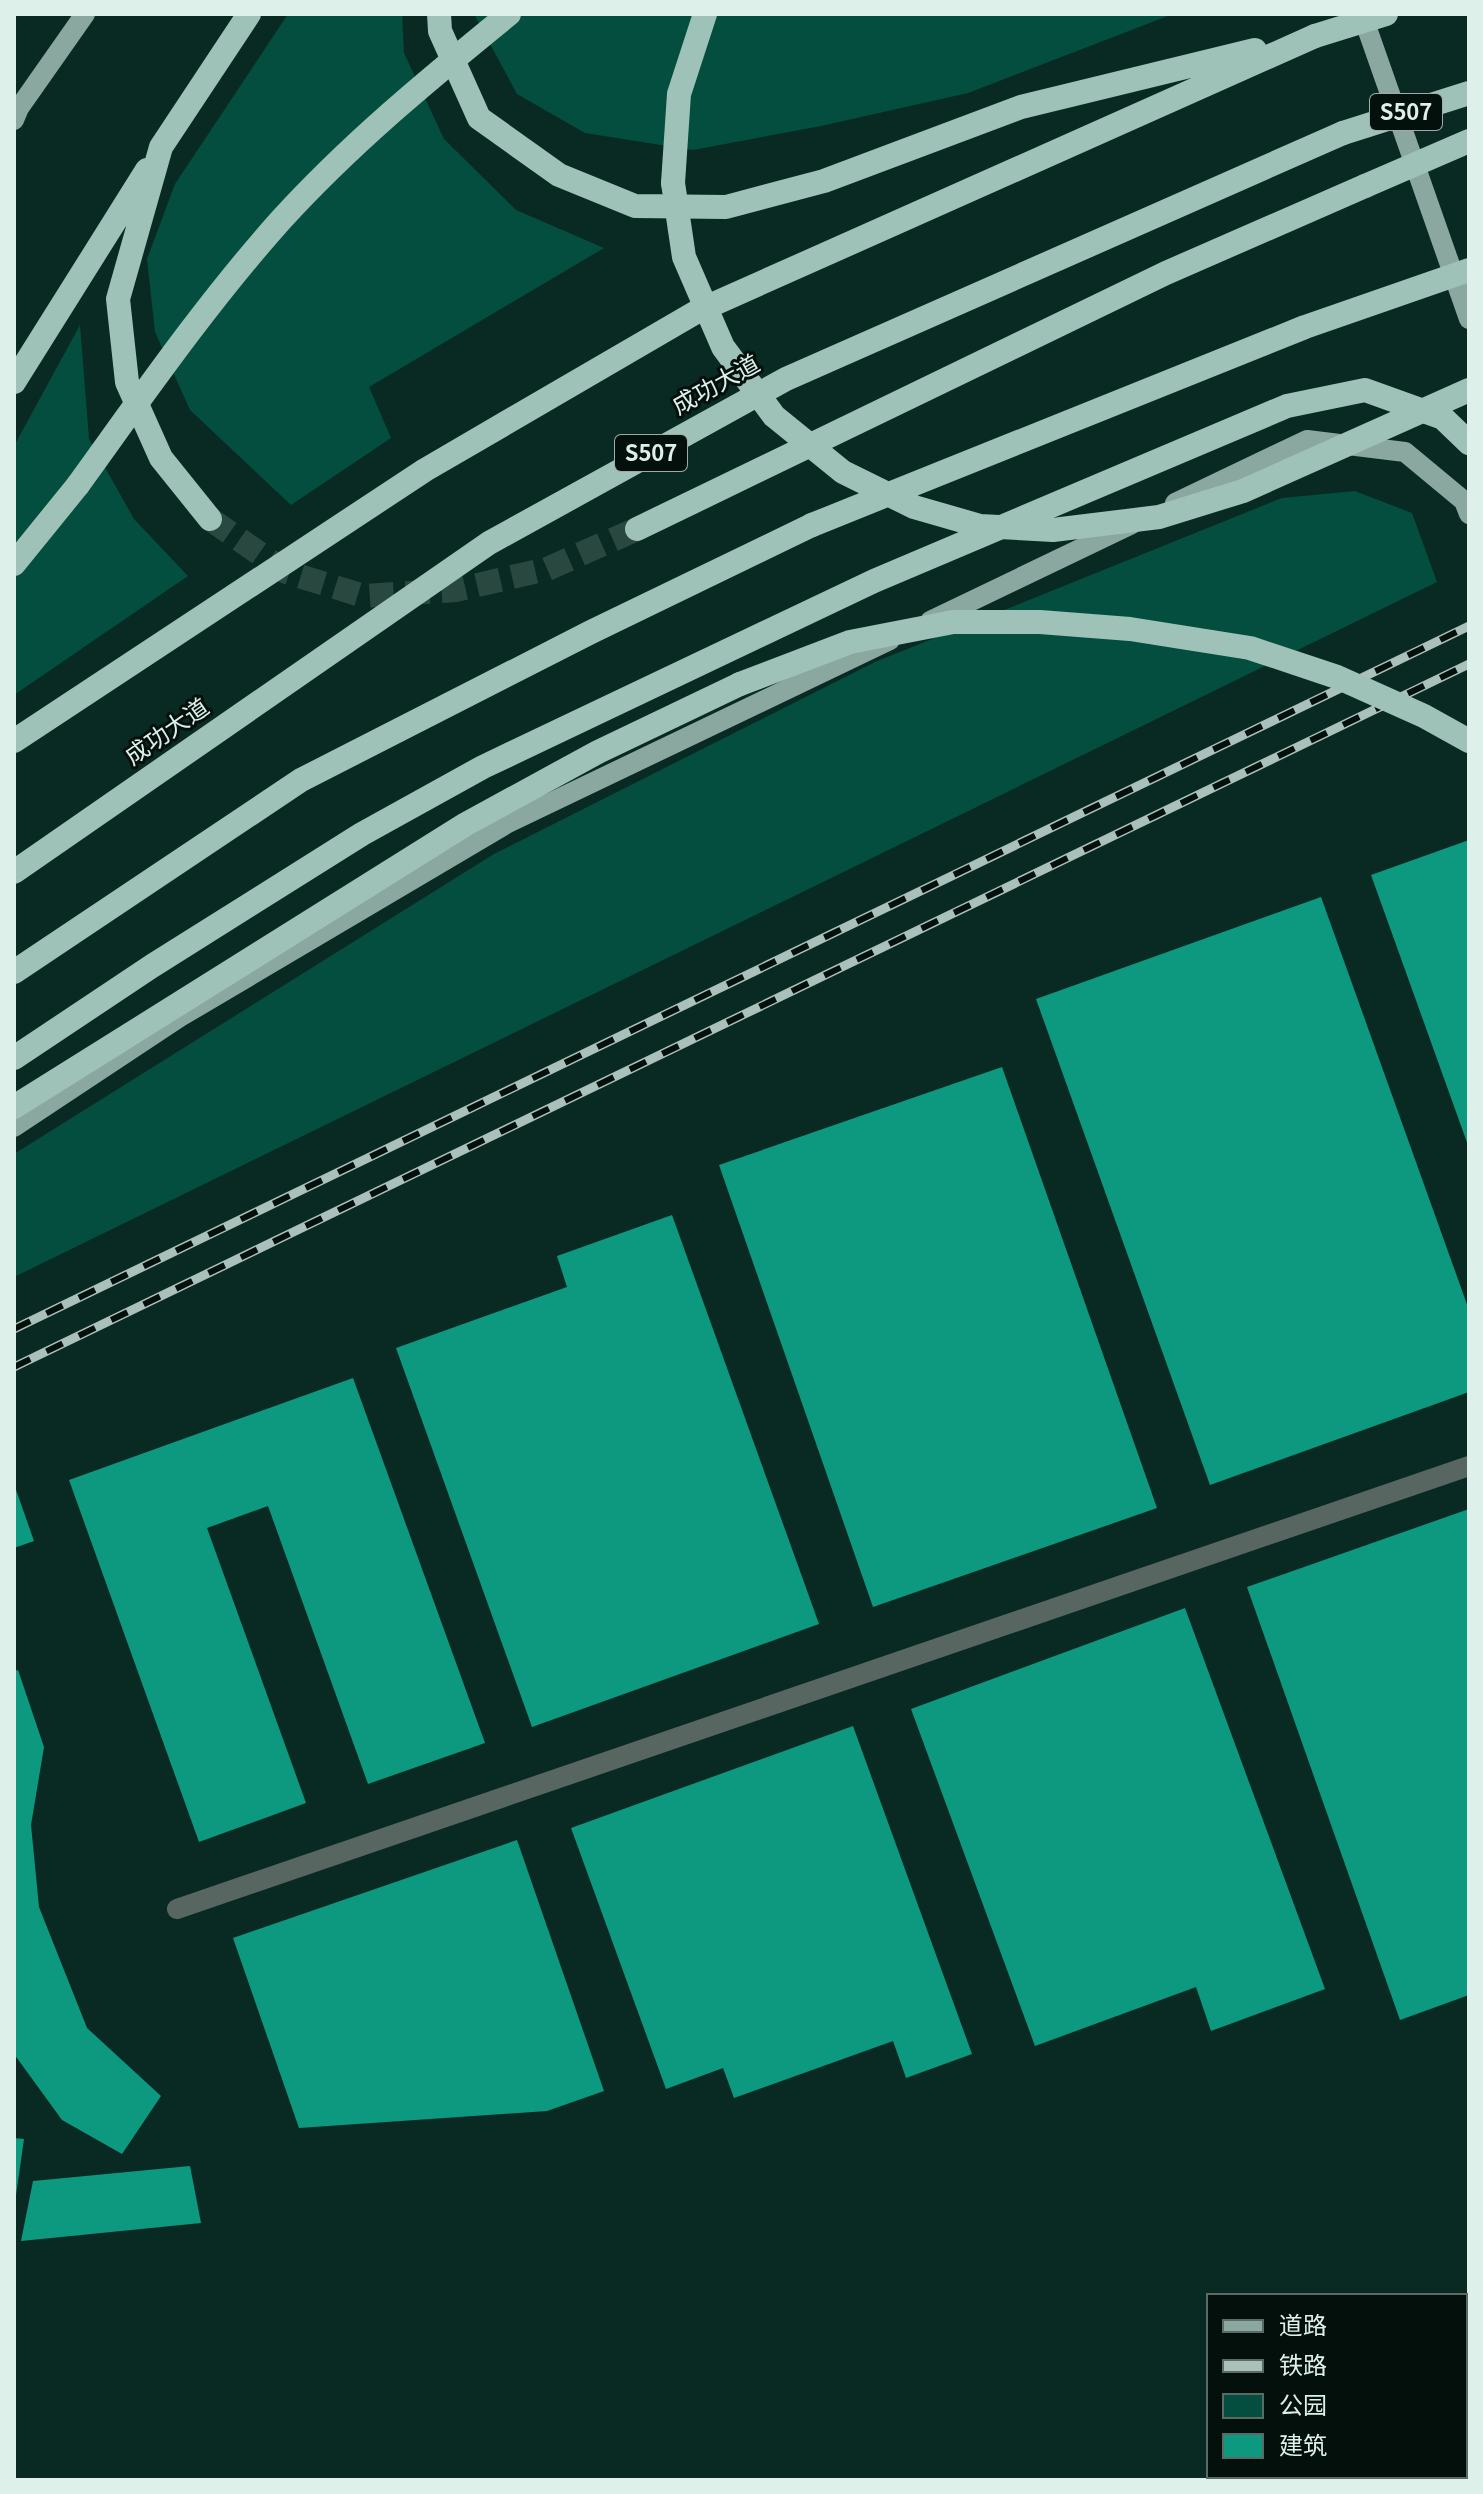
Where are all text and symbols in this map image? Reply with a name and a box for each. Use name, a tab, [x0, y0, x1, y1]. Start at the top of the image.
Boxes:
road number: S507	[1370, 94, 1442, 130]
street label: 成功大道	[664, 344, 765, 421]
road number: S507	[615, 435, 687, 471]
street label: 成功大道	[116, 688, 215, 772]
legend	[1207, 2294, 1467, 2478]
text: 道路	[1279, 2306, 1327, 2341]
text: 铁路	[1279, 2346, 1327, 2381]
text: 公园	[1279, 2386, 1327, 2421]
text: 建筑	[1279, 2426, 1327, 2461]

